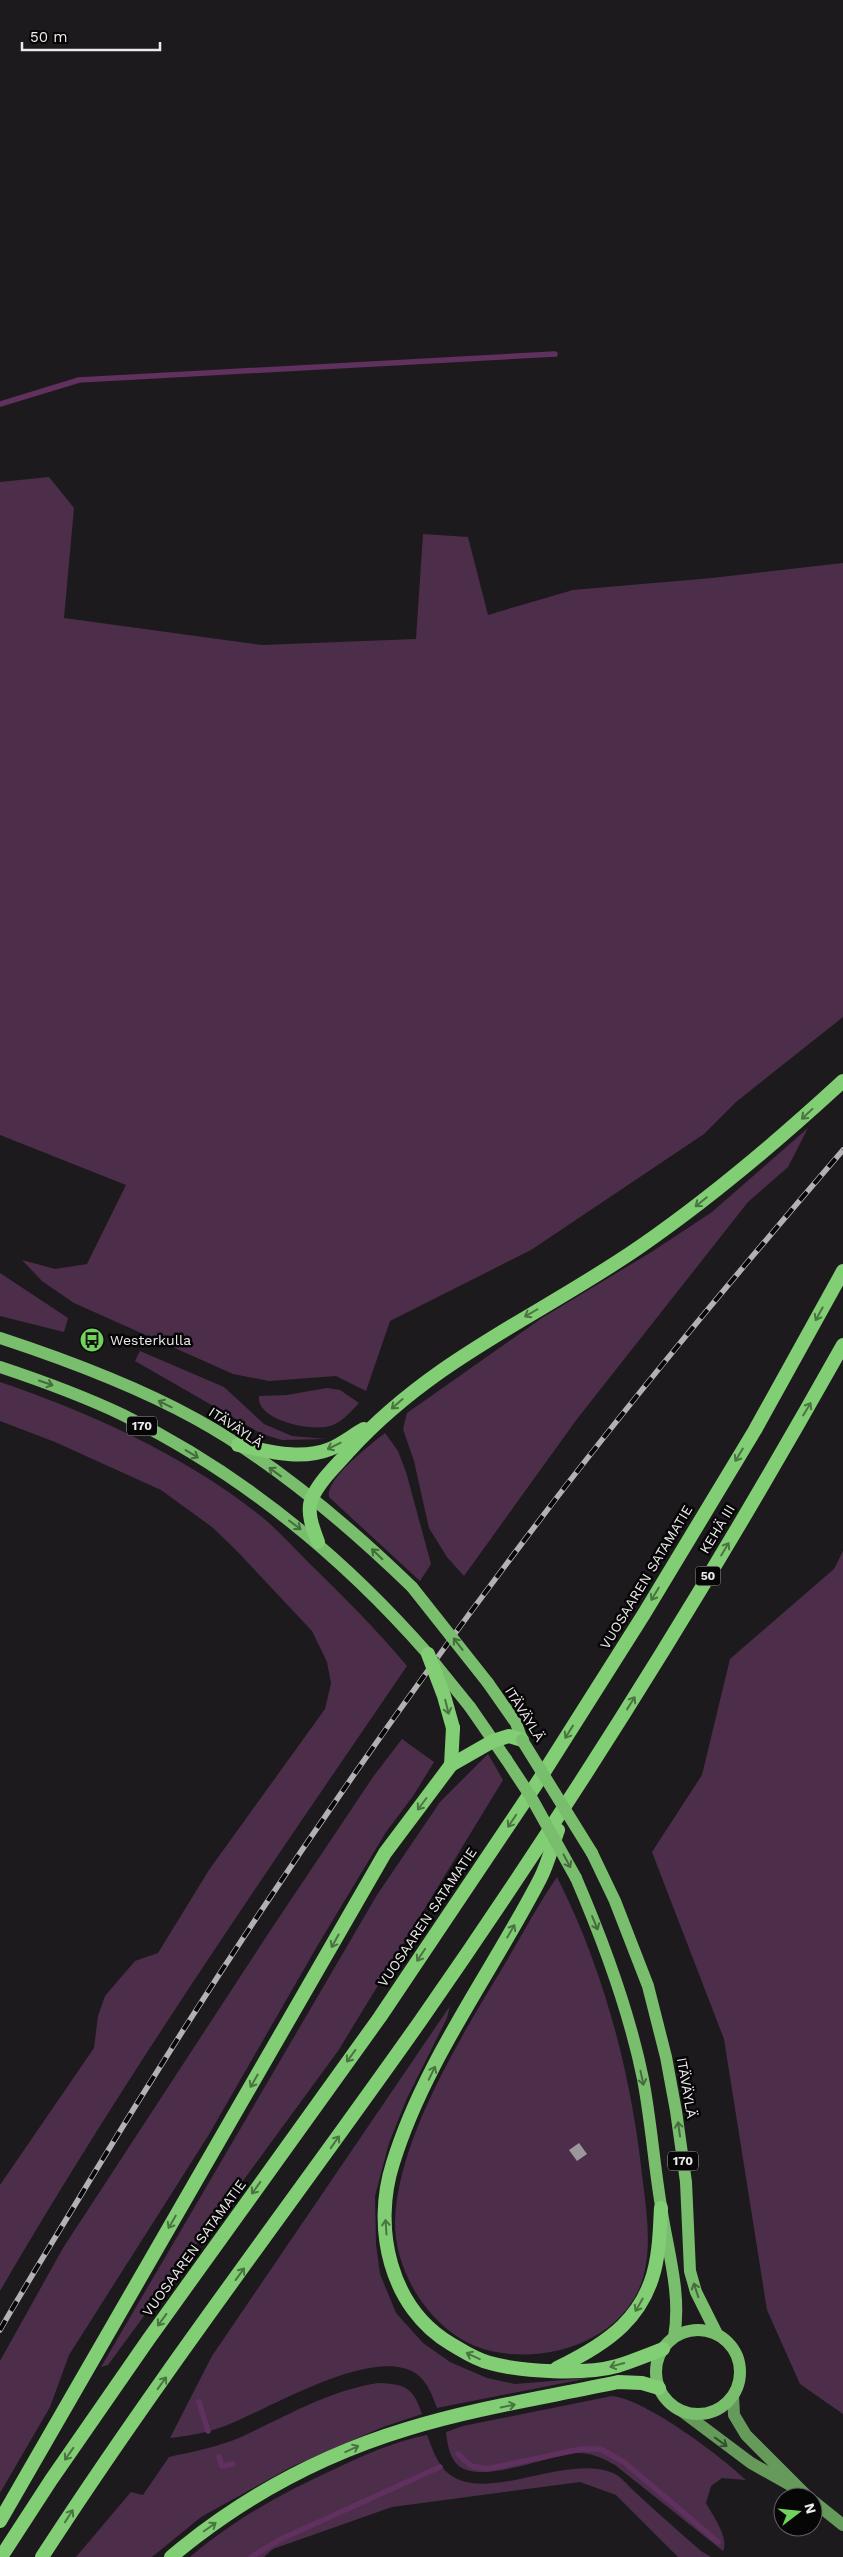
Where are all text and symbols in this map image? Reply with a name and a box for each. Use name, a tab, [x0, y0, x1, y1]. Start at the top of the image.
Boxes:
scale bar	[22, 20, 160, 52]
text: 50 m	[30, 28, 67, 46]
one-way arrow	[801, 1108, 814, 1120]
one-way arrow	[695, 1197, 708, 1208]
one-way arrow	[814, 1306, 824, 1320]
one-way arrow	[525, 1309, 539, 1319]
bus stop icon: Westerkulla	[79, 1327, 105, 1353]
place label: Westerkulla	[110, 1332, 191, 1348]
one-way arrow	[38, 1379, 53, 1388]
one-way arrow	[390, 1398, 403, 1410]
one-way arrow	[158, 1399, 173, 1408]
one-way arrow	[803, 1402, 813, 1416]
street label: ITÄVÄYLÄ	[206, 1404, 266, 1450]
road number: 170	[127, 1416, 157, 1435]
one-way arrow	[326, 1441, 341, 1451]
one-way arrow	[734, 1448, 744, 1462]
one-way arrow	[184, 1449, 198, 1459]
one-way arrow	[268, 1467, 282, 1477]
street label: VUOSAAREN SATAMATIE	[597, 1502, 695, 1652]
street label: KEHÄ III	[696, 1502, 738, 1556]
one-way arrow	[288, 1520, 302, 1530]
one-way arrow	[720, 1542, 730, 1556]
one-way arrow	[371, 1548, 383, 1560]
road number: 50	[696, 1566, 720, 1585]
one-way arrow	[650, 1587, 660, 1601]
one-way arrow	[452, 1638, 463, 1651]
street label: ITÄVÄYLÄ	[502, 1684, 548, 1744]
one-way arrow	[626, 1696, 636, 1710]
one-way arrow	[443, 1699, 452, 1715]
one-way arrow	[564, 1725, 574, 1739]
one-way arrow	[417, 1797, 427, 1811]
one-way arrow	[507, 1813, 517, 1827]
street label: VUOSAAREN SATAMATIE	[374, 1844, 480, 1990]
one-way arrow	[562, 1853, 572, 1868]
one-way arrow	[591, 1915, 600, 1930]
one-way arrow	[506, 1925, 516, 1939]
one-way arrow	[330, 1933, 340, 1948]
one-way arrow	[416, 1948, 426, 1962]
one-way arrow	[346, 2049, 356, 2063]
street label: ITÄVÄYLÄ	[674, 2056, 700, 2120]
one-way arrow	[428, 2066, 437, 2081]
one-way arrow	[638, 2070, 647, 2086]
one-way arrow	[248, 2074, 258, 2088]
one-way arrow	[673, 2121, 683, 2137]
one-way arrow	[330, 2135, 340, 2149]
road number: 170	[668, 2152, 698, 2170]
street label: VUOSAAREN SATAMATIE	[139, 2177, 249, 2319]
one-way arrow	[251, 2181, 261, 2195]
one-way arrow	[166, 2214, 176, 2228]
one-way arrow	[381, 2219, 390, 2235]
one-way arrow	[235, 2267, 245, 2281]
one-way arrow	[691, 2283, 700, 2298]
one-way arrow	[634, 2298, 644, 2312]
one-way arrow	[157, 2313, 167, 2327]
one-way arrow	[465, 2351, 480, 2361]
one-way arrow	[609, 2361, 625, 2370]
one-way arrow	[157, 2376, 167, 2390]
one-way arrow	[500, 2400, 516, 2410]
one-way arrow	[714, 2437, 728, 2447]
one-way arrow	[344, 2443, 359, 2453]
one-way arrow	[64, 2447, 74, 2461]
north arrow	[773, 2487, 823, 2537]
text: N	[801, 2501, 820, 2516]
one-way arrow	[64, 2509, 74, 2523]
one-way arrow	[203, 2522, 216, 2533]

